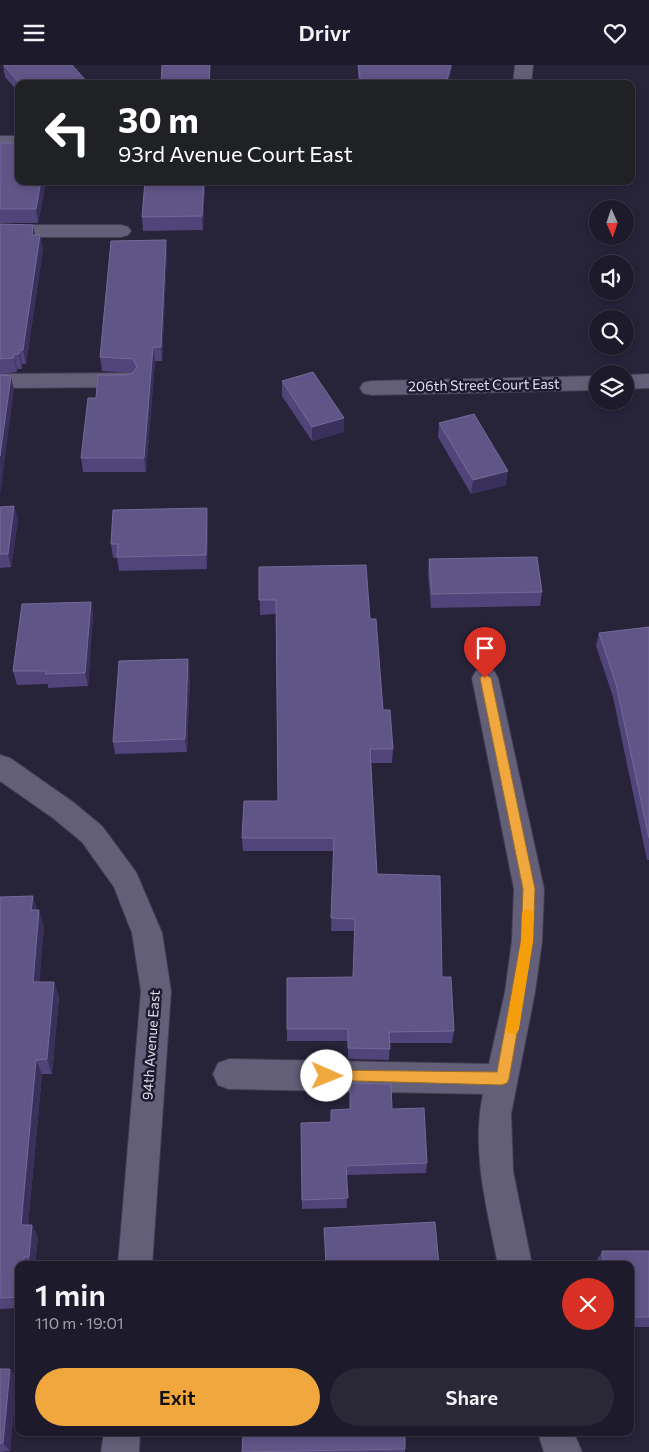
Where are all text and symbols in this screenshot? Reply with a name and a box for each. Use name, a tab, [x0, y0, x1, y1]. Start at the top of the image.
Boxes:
icon: menu	[20, 19, 48, 47]
text: Drivr	[299, 19, 350, 46]
icon: heart	[601, 19, 629, 47]
text: 30 m	[118, 97, 199, 140]
icon: left	[35, 100, 100, 165]
text: 93rd Avenue Court East	[118, 140, 353, 167]
north arrow	[589, 200, 634, 245]
map controls	[589, 200, 634, 410]
button: sound	[589, 255, 634, 300]
button: search	[589, 310, 634, 355]
button: layers	[589, 365, 634, 410]
street label: 206th Street Court East	[408, 375, 560, 394]
pin	[464, 627, 506, 678]
icon: arrive	[471, 634, 499, 662]
street label: 94th Avenue East	[138, 989, 163, 1101]
position arrow	[300, 1049, 352, 1101]
text: 1 min	[35, 1275, 106, 1312]
button: close	[562, 1278, 614, 1330]
text: 110 m · 19:01	[35, 1313, 124, 1332]
button: Exit	[35, 1368, 320, 1426]
button: Share	[330, 1368, 614, 1426]

